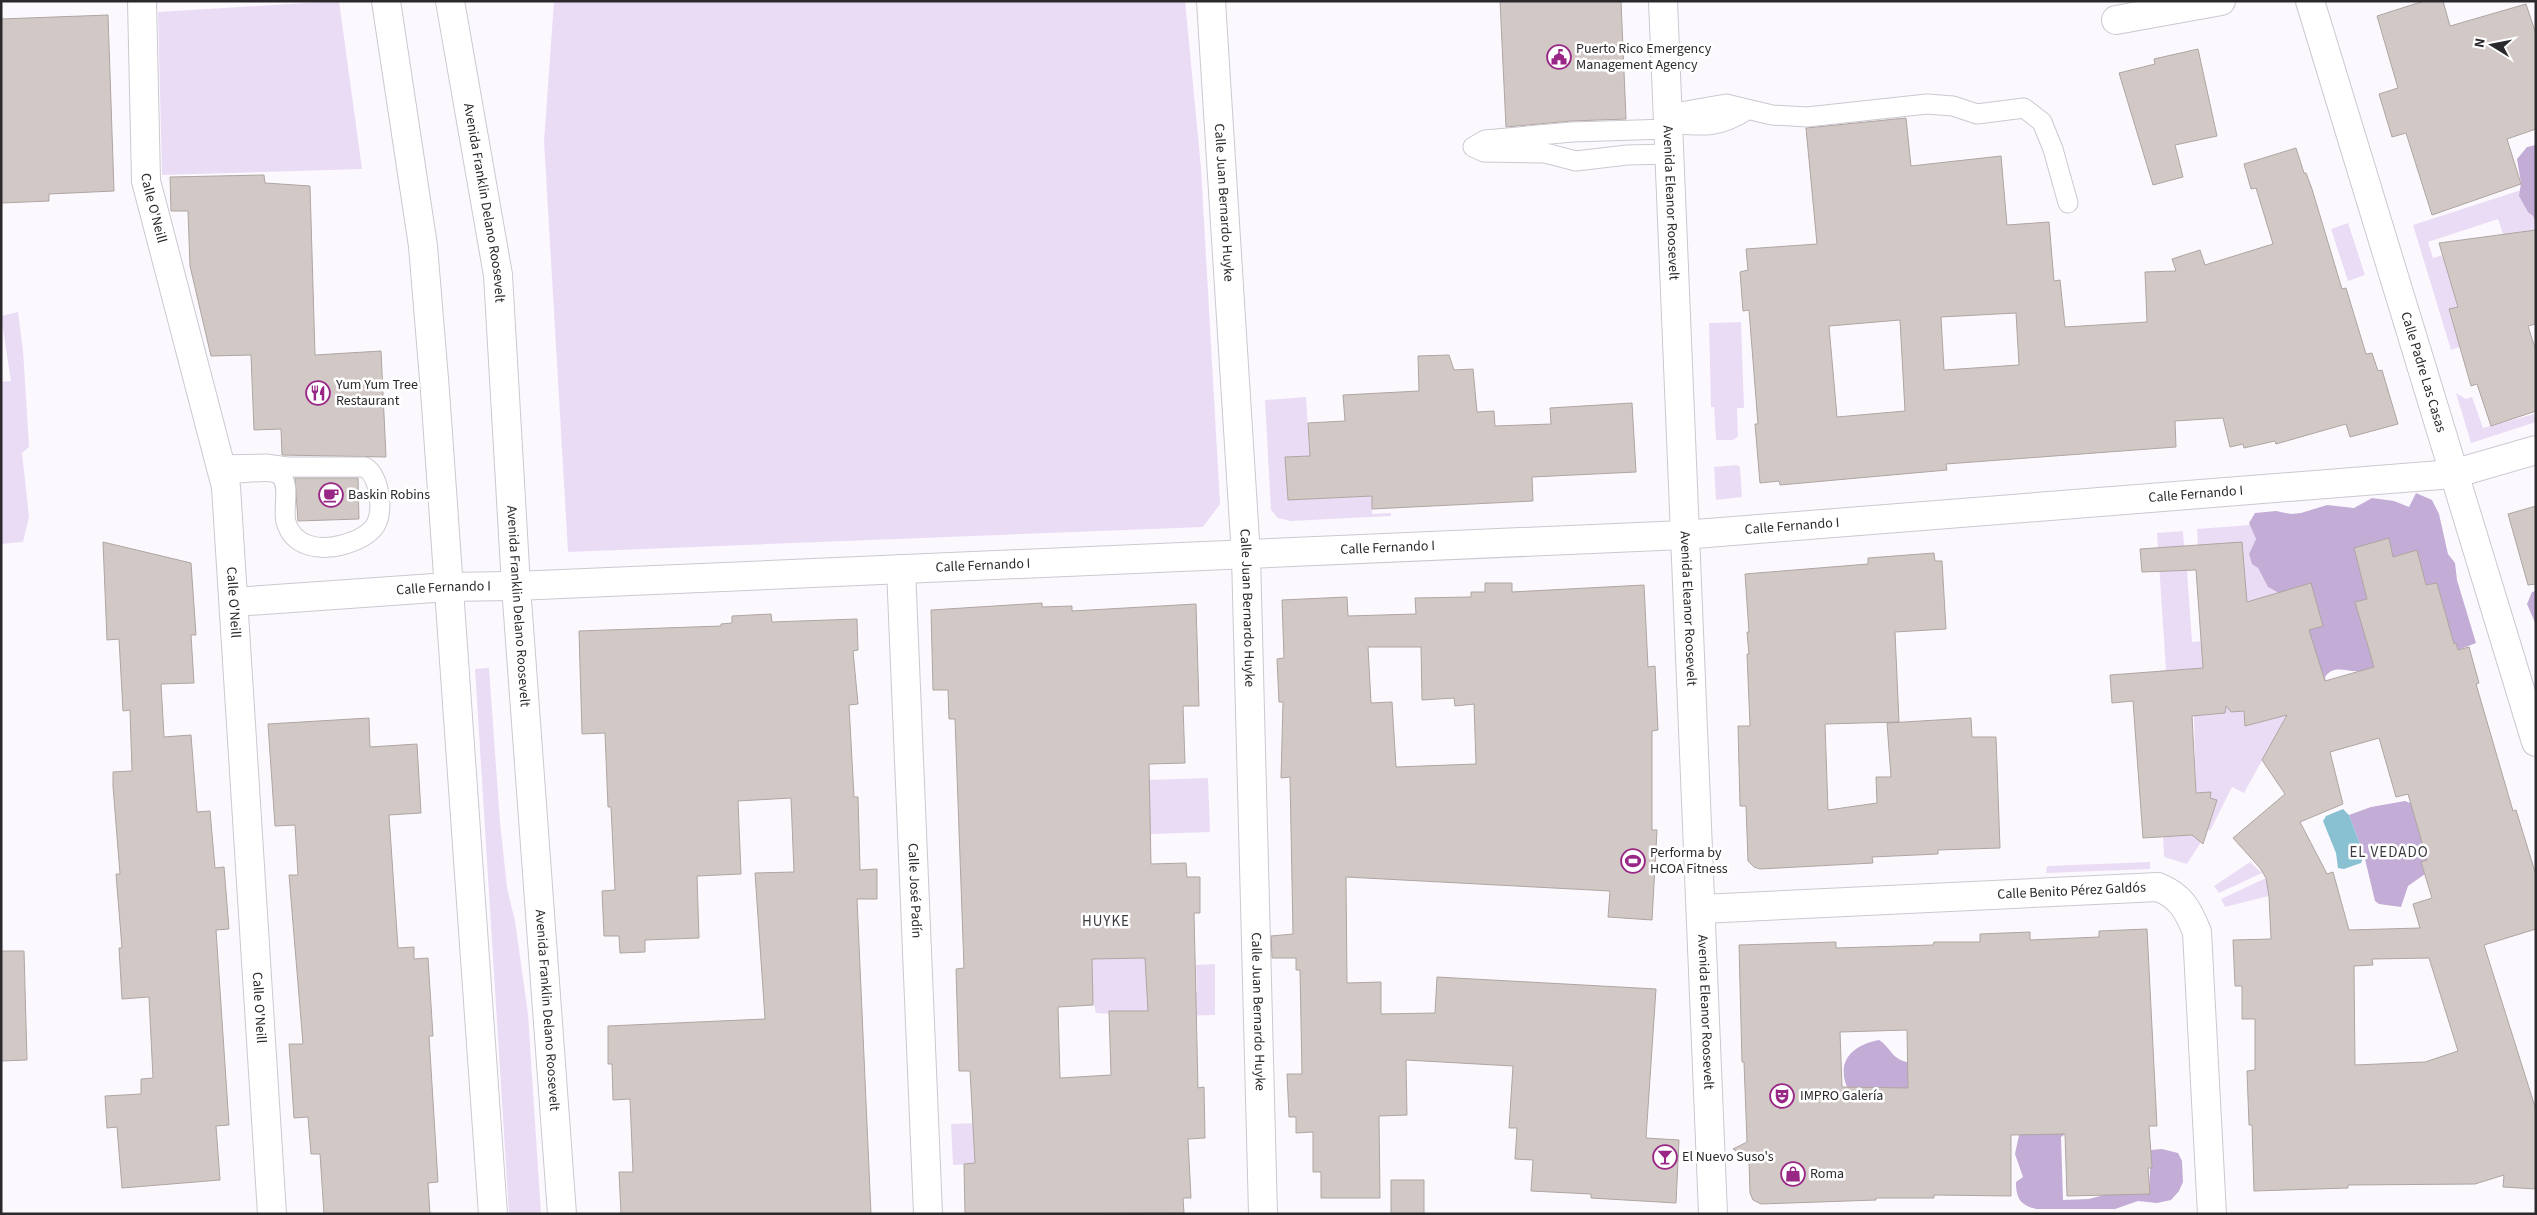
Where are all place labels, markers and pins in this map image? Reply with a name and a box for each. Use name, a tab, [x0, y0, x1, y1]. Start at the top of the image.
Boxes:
place label: Puerto Rico Emergency Management Agency	[1576, 39, 1712, 75]
public building icon: Puerto Rico Emergency Management Agency	[1546, 44, 1572, 70]
place label: Yum Yum Tree Restaurant	[335, 375, 418, 411]
restaurant icon: Yum Yum Tree Restaurant	[305, 380, 331, 406]
cafe icon: Baskin Robins	[318, 482, 344, 508]
place label: Baskin Robins	[348, 485, 430, 505]
place label: Performa by HCOA Fitness	[1650, 843, 1728, 879]
sports icon: Performa by HCOA Fitness	[1620, 848, 1646, 874]
theatre icon: IMPRO Galería	[1769, 1083, 1795, 1109]
place label: IMPRO Galería	[1800, 1086, 1883, 1106]
bar icon: El Nuevo Suso's	[1652, 1144, 1678, 1170]
place label: El Nuevo Suso's	[1682, 1147, 1774, 1167]
shop icon: Roma	[1780, 1161, 1806, 1187]
place label: Roma	[1810, 1164, 1844, 1184]

